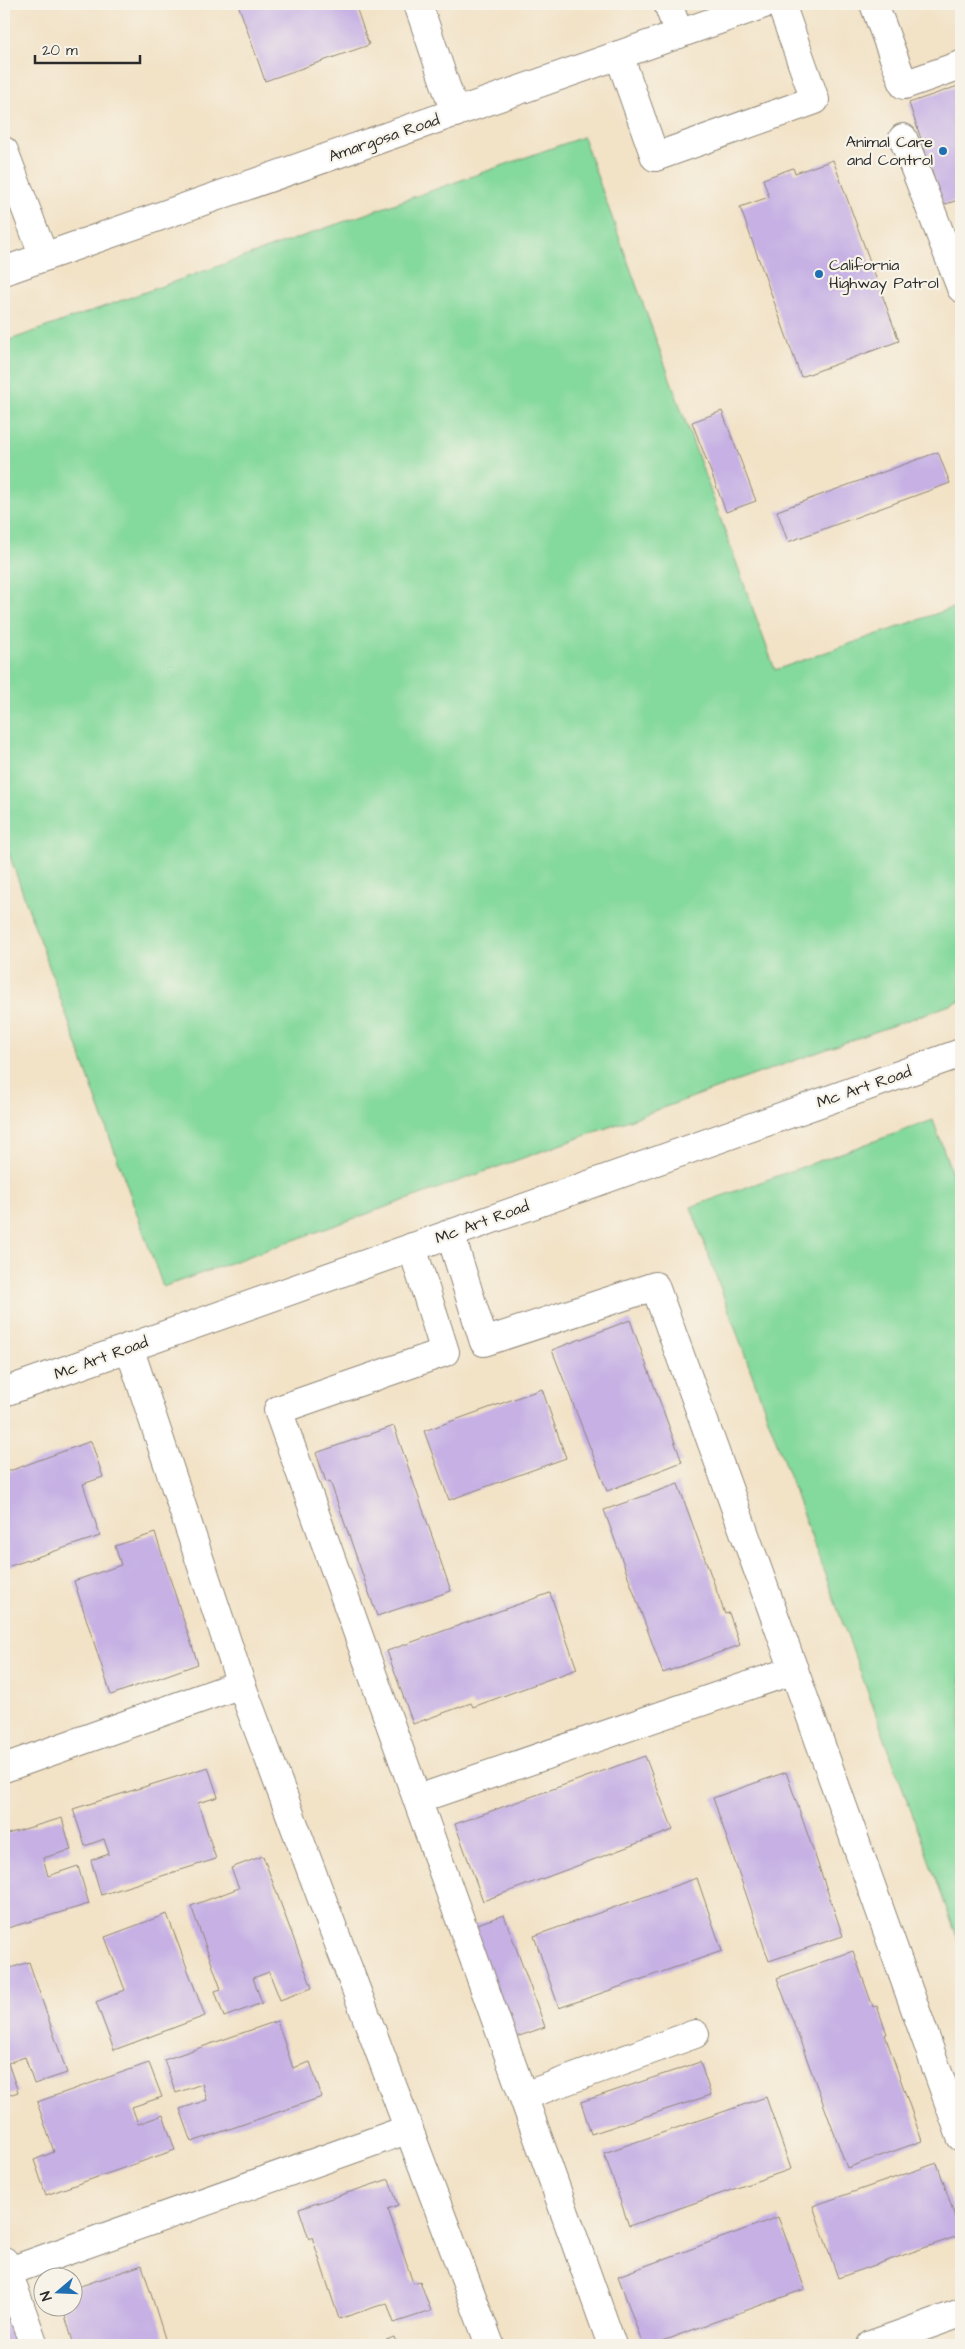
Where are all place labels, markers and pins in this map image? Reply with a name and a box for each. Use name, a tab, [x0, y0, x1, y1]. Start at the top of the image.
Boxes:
place label: Animal Care and Control	[846, 131, 933, 171]
marker: Animal Care and Control	[937, 145, 949, 157]
place label: California Highway Patrol	[829, 254, 939, 295]
marker: California Highway Patrol	[813, 268, 825, 280]

